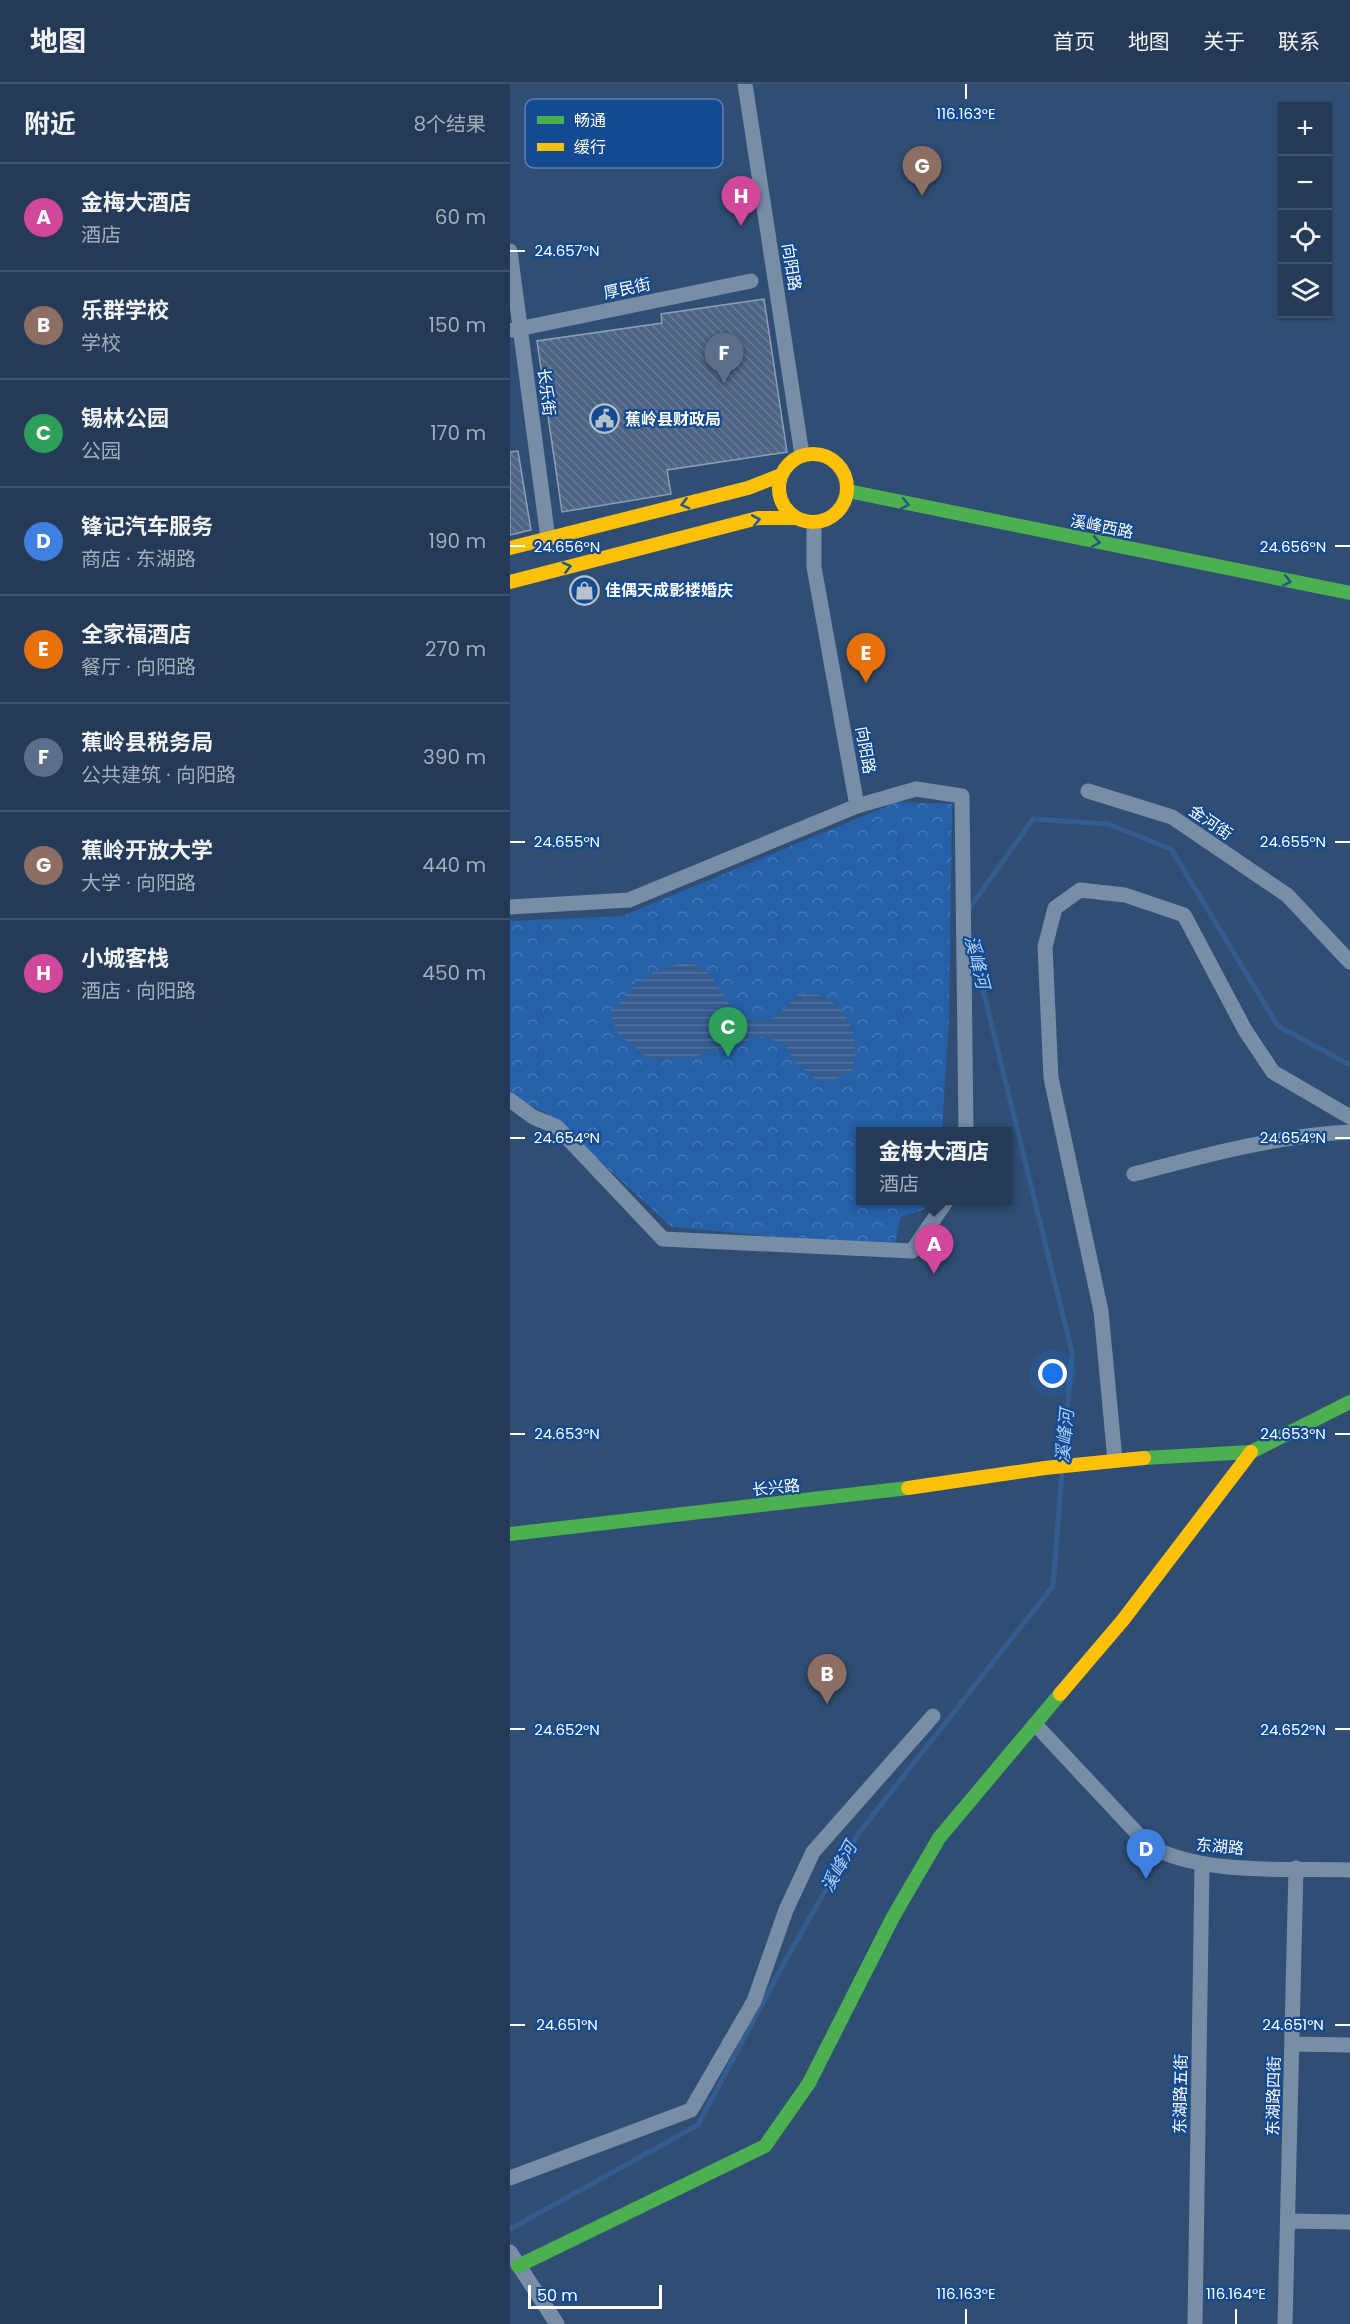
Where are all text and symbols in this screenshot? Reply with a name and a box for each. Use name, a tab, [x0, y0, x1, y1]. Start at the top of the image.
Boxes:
text: 地图	[30, 22, 86, 61]
text: 首页	[1053, 27, 1095, 56]
text: 地图	[1128, 27, 1170, 56]
text: 关于	[1203, 27, 1245, 56]
text: 联系	[1278, 27, 1320, 56]
legend	[525, 99, 723, 168]
map controls	[1278, 102, 1332, 318]
button: +	[1278, 102, 1332, 156]
text: 116.163°E	[936, 103, 996, 124]
text: 附近	[24, 106, 76, 142]
text: 畅通	[574, 109, 606, 132]
text: 8个结果	[413, 110, 486, 138]
text: 缓行	[574, 136, 606, 159]
pin: G	[902, 147, 942, 196]
button: −	[1278, 156, 1332, 210]
pin: H	[722, 176, 760, 226]
text: 金梅大酒店	[81, 187, 191, 218]
text: A	[36, 203, 51, 231]
text: 60 m	[435, 203, 486, 231]
button: locate	[1278, 210, 1332, 264]
text: 酒店	[81, 221, 121, 249]
text: 24.657°N	[534, 240, 600, 261]
street label: 向阳路	[776, 242, 807, 293]
button: layers	[1278, 264, 1332, 318]
street label: 厚民街	[601, 272, 653, 305]
text: 乐群学校	[81, 295, 169, 326]
text: B	[37, 311, 50, 339]
text: 150 m	[429, 311, 486, 339]
text: 学校	[81, 329, 121, 357]
pin: F	[704, 334, 744, 383]
street label: 长乐街	[532, 367, 561, 417]
text: 锡林公园	[81, 403, 169, 434]
public building icon: 蕉岭县财政局	[588, 403, 620, 435]
place label: 蕉岭县财政局	[625, 408, 721, 431]
text: C	[36, 419, 51, 447]
text: 170 m	[430, 419, 486, 447]
text: 公园	[81, 437, 121, 465]
one-way arrow	[680, 496, 690, 509]
one-way arrow	[899, 497, 909, 510]
street label: 溪峰西路	[1068, 509, 1136, 544]
text: 锋记汽车服务	[81, 511, 213, 542]
one-way arrow	[750, 514, 760, 527]
text: D	[36, 527, 51, 555]
text: 190 m	[429, 527, 486, 555]
one-way arrow	[1091, 535, 1101, 548]
text: 24.656°N	[534, 536, 600, 557]
text: 24.656°N	[1260, 536, 1326, 557]
text: 商店 · 东湖路	[81, 545, 196, 573]
one-way arrow	[562, 562, 572, 575]
shop icon: 佳偶天成影楼婚庆	[568, 574, 600, 606]
one-way arrow	[1282, 574, 1292, 587]
place label: 佳偶天成影楼婚庆	[605, 579, 733, 602]
text: 全家福酒店	[81, 619, 191, 650]
pin: E	[846, 634, 886, 683]
text: E	[38, 635, 49, 663]
text: 270 m	[425, 635, 486, 663]
text: 餐厅 · 向阳路	[81, 653, 196, 681]
street label: 向阳路	[850, 724, 881, 776]
text: 蕉岭县税务局	[81, 727, 213, 758]
text: F	[38, 743, 49, 771]
text: 390 m	[423, 743, 486, 771]
text: 公共建筑 · 向阳路	[81, 761, 236, 789]
street label: 金河街	[1184, 799, 1237, 845]
text: 24.655°N	[534, 831, 600, 852]
text: 24.655°N	[1260, 831, 1326, 852]
text: 蕉岭开放大学	[81, 835, 213, 866]
text: G	[36, 851, 51, 879]
text: 440 m	[422, 851, 486, 879]
text: 大学 · 向阳路	[81, 869, 196, 897]
water label: 溪峰河	[959, 933, 997, 994]
text: 小城客栈	[81, 943, 169, 974]
text: H	[36, 959, 51, 987]
text: 450 m	[422, 959, 486, 987]
text: 酒店 · 向阳路	[81, 977, 196, 1005]
pin: C	[708, 1008, 748, 1057]
text: 24.654°N	[534, 1127, 600, 1148]
popup	[856, 1127, 1012, 1205]
text: 24.654°N	[1260, 1127, 1326, 1148]
text: 金梅大酒店	[879, 1136, 989, 1167]
text: 酒店	[879, 1170, 919, 1198]
pin: A	[914, 1224, 954, 1274]
your location	[1038, 1359, 1067, 1388]
water label: 溪峰河	[1050, 1405, 1080, 1464]
text: 24.653°N	[534, 1423, 600, 1444]
text: 24.653°N	[1260, 1423, 1326, 1444]
street label: 长兴路	[751, 1474, 801, 1501]
pin: B	[808, 1654, 846, 1704]
text: 24.652°N	[534, 1719, 600, 1740]
text: 24.652°N	[1260, 1719, 1326, 1740]
pin: D	[1126, 1830, 1166, 1879]
street label: 东湖路	[1195, 1833, 1245, 1860]
water label: 溪峰河	[815, 1834, 864, 1896]
text: 24.651°N	[536, 2014, 598, 2035]
text: 24.651°N	[1262, 2014, 1324, 2035]
street label: 东湖路五街	[1168, 2054, 1193, 2134]
street label: 东湖路四街	[1261, 2056, 1286, 2136]
scale bar	[528, 2282, 662, 2310]
text: 116.163°E	[936, 2283, 996, 2304]
text: 116.164°E	[1206, 2283, 1266, 2304]
text: 50 m	[537, 2284, 578, 2307]

